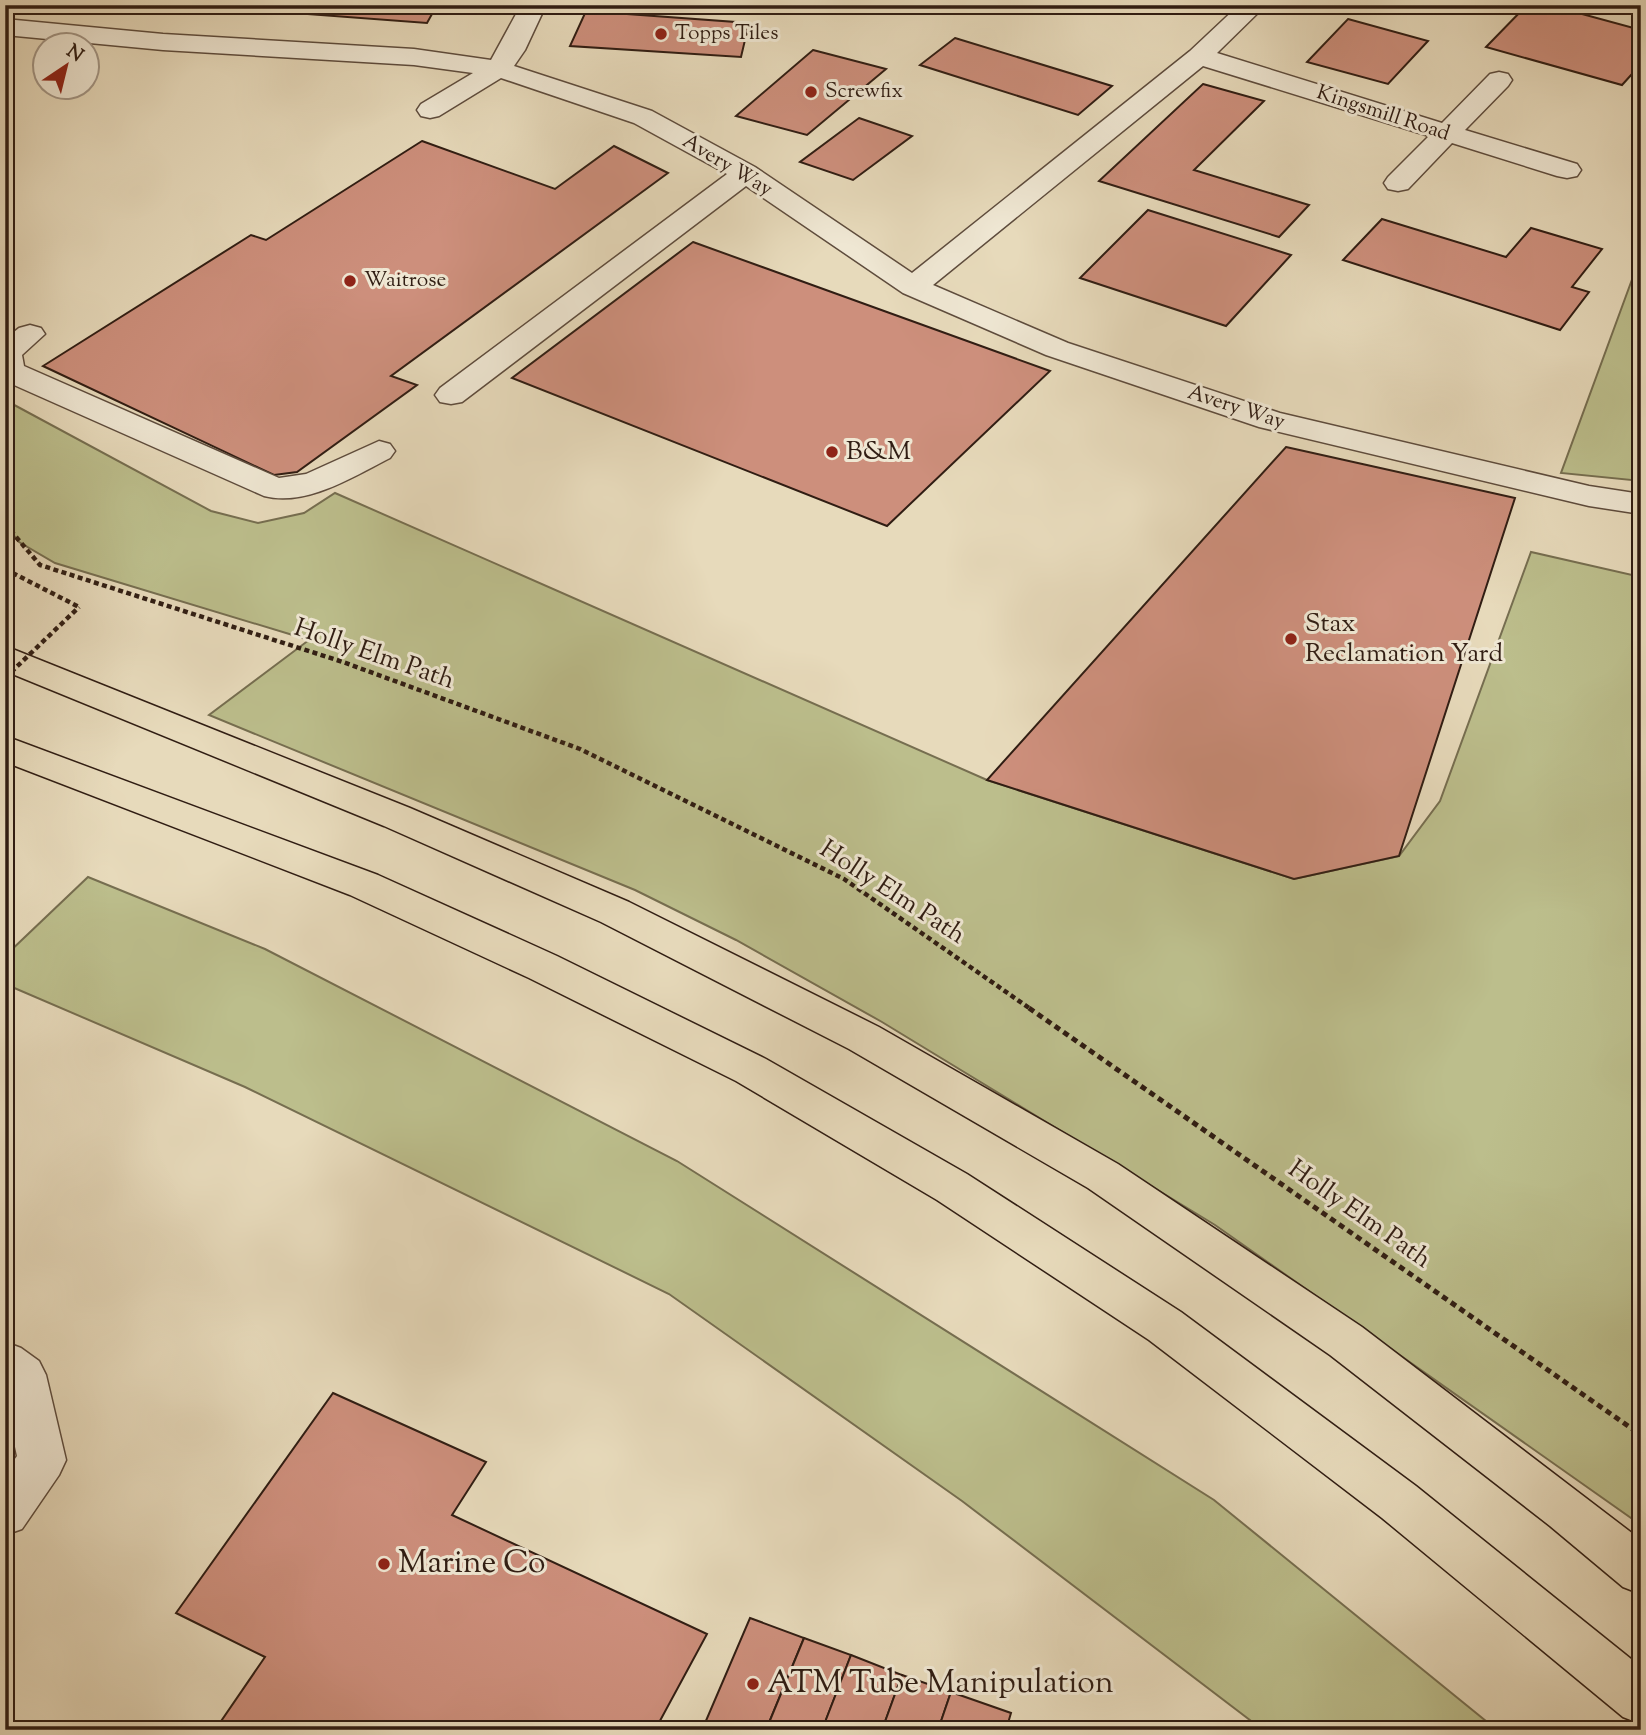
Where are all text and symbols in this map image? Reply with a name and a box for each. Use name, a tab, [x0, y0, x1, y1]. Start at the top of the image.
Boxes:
place label: Topps Tiles	[675, 19, 778, 49]
marker: Topps Tiles	[653, 26, 669, 42]
north arrow	[32, 32, 102, 102]
text: N	[60, 39, 88, 70]
place label: Screwfix	[825, 77, 903, 107]
street label: Kingsmill Road	[1312, 78, 1454, 150]
marker: Screwfix	[803, 84, 819, 100]
street label: Avery Way	[676, 127, 778, 205]
place label: Waitrose	[364, 266, 446, 296]
marker: Waitrose	[342, 273, 358, 289]
street label: Avery Way	[1183, 378, 1289, 438]
place label: B&M	[846, 434, 911, 471]
marker: B&M	[824, 444, 840, 460]
place label: Stax Reclamation Yard	[1305, 606, 1504, 673]
street label: Holly Elm Path	[289, 610, 459, 700]
marker: Stax Reclamation Yard	[1283, 631, 1299, 647]
street label: Holly Elm Path	[812, 832, 972, 954]
street label: Holly Elm Path	[1280, 1152, 1438, 1278]
place label: Marine Co	[398, 1541, 546, 1587]
marker: Marine Co	[376, 1556, 392, 1572]
place label: ATM Tube Manipulation	[767, 1661, 1114, 1707]
marker: ATM Tube Manipulation	[745, 1676, 761, 1692]

